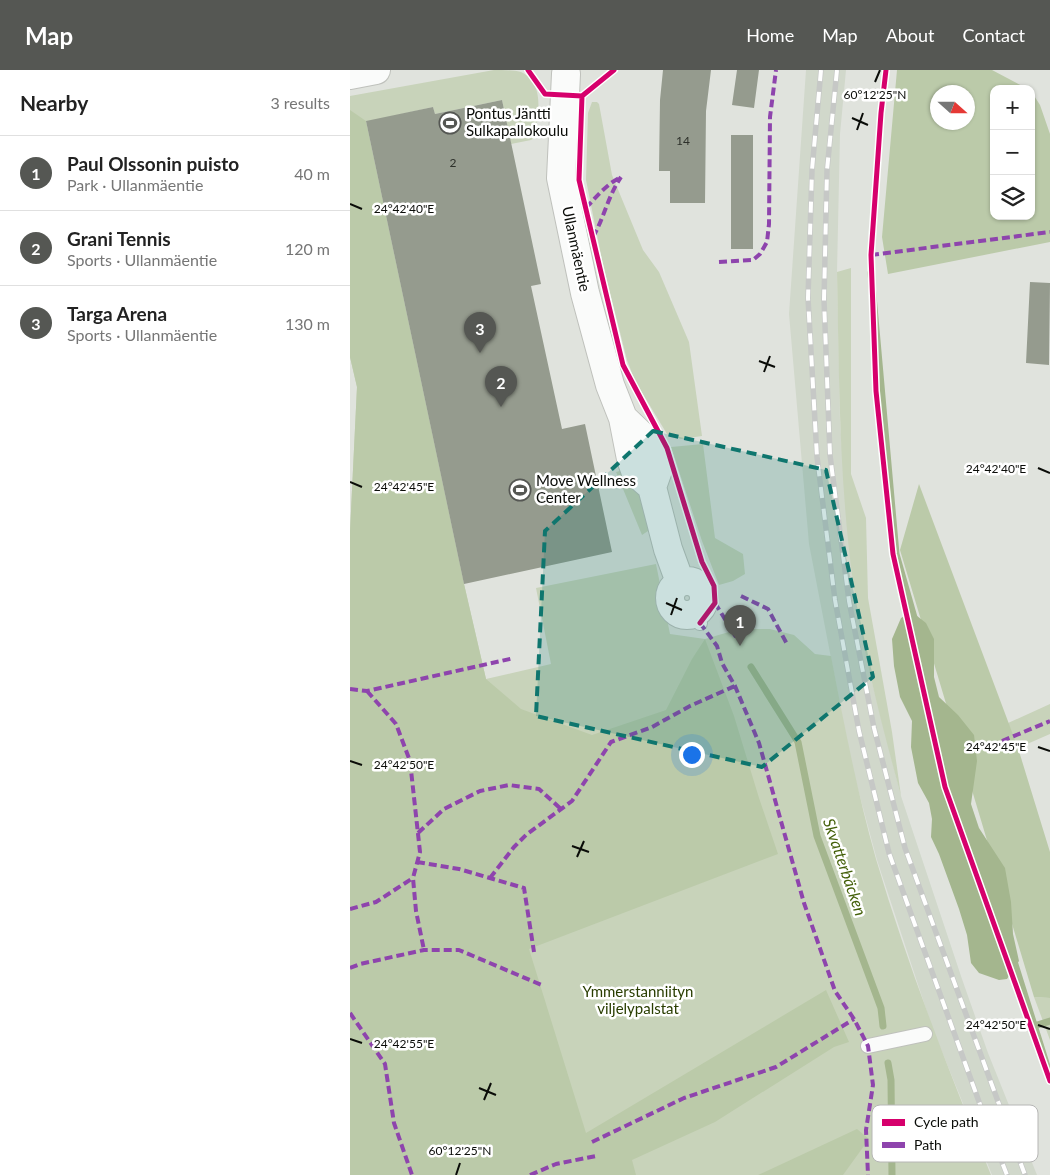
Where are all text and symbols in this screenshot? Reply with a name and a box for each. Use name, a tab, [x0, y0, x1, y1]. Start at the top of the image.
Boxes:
text: Map	[25, 21, 73, 50]
text: Home	[746, 24, 794, 46]
text: Map	[822, 24, 858, 46]
text: About	[886, 24, 935, 46]
text: Contact	[963, 24, 1025, 46]
north arrow	[930, 85, 975, 130]
map controls	[990, 85, 1035, 220]
button: +	[990, 85, 1035, 130]
text: 60°12'25"N	[844, 87, 906, 102]
text: Nearby	[20, 90, 88, 115]
text: 3 results	[270, 93, 330, 112]
place label: Pontus Jäntti Sulkapallokoulu	[466, 104, 568, 139]
sports icon: Pontus Jäntti Sulkapallokoulu	[438, 111, 462, 135]
button: −	[990, 130, 1035, 175]
house number: 14	[676, 133, 690, 148]
text: Paul Olssonin puisto	[67, 152, 239, 175]
house number: 2	[450, 155, 457, 170]
text: 1	[31, 164, 41, 183]
text: 40 m	[294, 164, 330, 183]
text: Park · Ullanmäentie	[67, 175, 203, 194]
button: layers	[990, 175, 1035, 220]
text: 24°42'40"E	[374, 201, 434, 216]
street label: Ullanmäentie	[559, 204, 595, 293]
text: Grani Tennis	[67, 227, 171, 250]
text: 2	[31, 239, 41, 258]
text: 120 m	[285, 239, 330, 258]
text: Sports · Ullanmäentie	[67, 250, 217, 269]
text: Targa Arena	[67, 302, 167, 325]
pin: 3	[464, 312, 496, 353]
text: 3	[31, 314, 41, 333]
text: 130 m	[285, 314, 330, 333]
text: Sports · Ullanmäentie	[67, 325, 217, 344]
pin: 2	[485, 366, 517, 407]
text: 24°42'40"E	[966, 461, 1026, 476]
place label: Move Wellness Center	[536, 471, 636, 506]
sports icon: Move Wellness Center	[508, 478, 532, 502]
text: 24°42'45"E	[374, 479, 434, 494]
pin: 1	[724, 605, 756, 646]
text: 24°42'45"E	[966, 739, 1026, 754]
your location	[679, 742, 705, 768]
text: 24°42'50"E	[374, 757, 434, 772]
water label: Skvatterbäcken	[820, 816, 871, 918]
park label: Ymmerstanniityn viljelypalstat	[583, 982, 693, 1017]
text: 24°42'50"E	[966, 1017, 1026, 1032]
text: 24°42'55"E	[374, 1036, 434, 1051]
legend	[872, 1105, 1038, 1162]
text: Cycle path	[914, 1113, 979, 1130]
text: Path	[914, 1136, 942, 1153]
text: 60°12'25"N	[429, 1143, 491, 1158]

